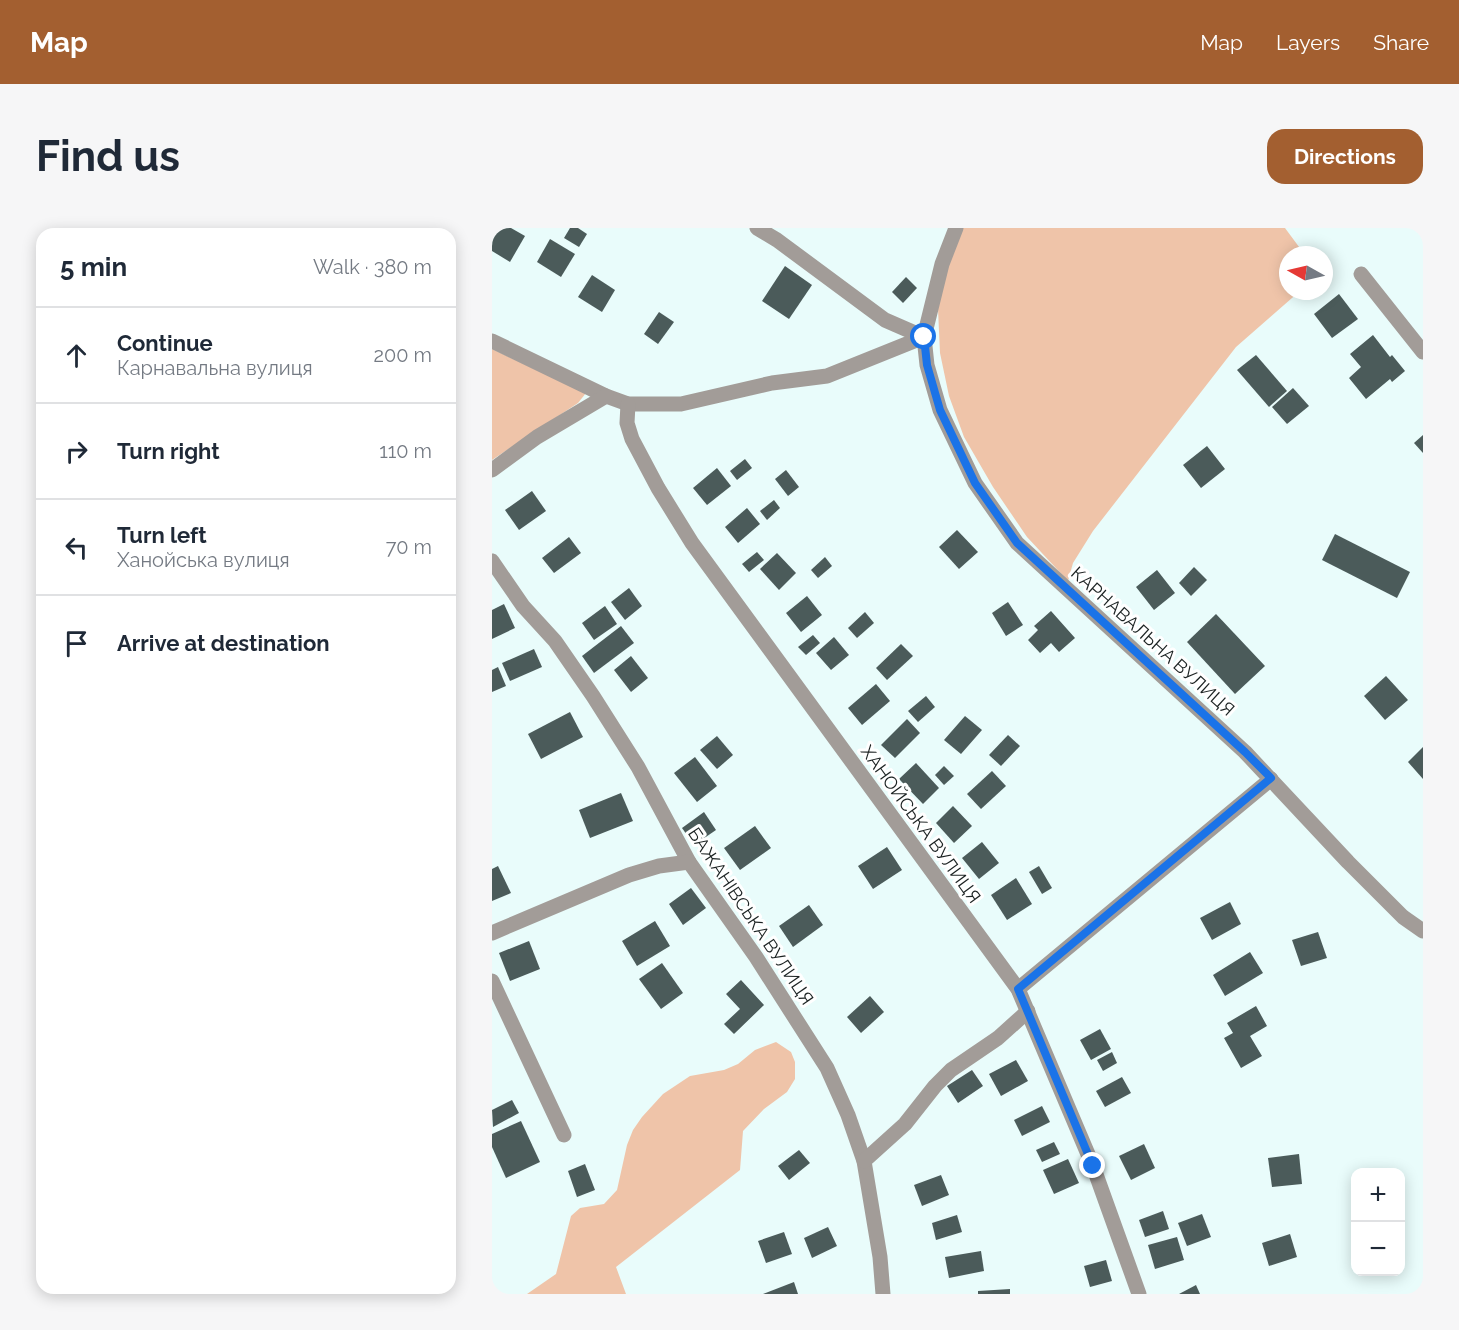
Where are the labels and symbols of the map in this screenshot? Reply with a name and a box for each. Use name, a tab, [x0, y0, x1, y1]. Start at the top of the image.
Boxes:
north arrow	[1279, 246, 1333, 300]
route start	[910, 323, 936, 349]
street label: КАРНАВАЛЬНА ВУЛИЦЯ	[1067, 562, 1239, 720]
street label: ХАНОЙСЬКА ВУЛИЦЯ	[857, 741, 985, 907]
street label: БАЖАНІВСЬКА ВУЛИЦЯ	[684, 824, 818, 1008]
route end	[1079, 1152, 1105, 1178]

